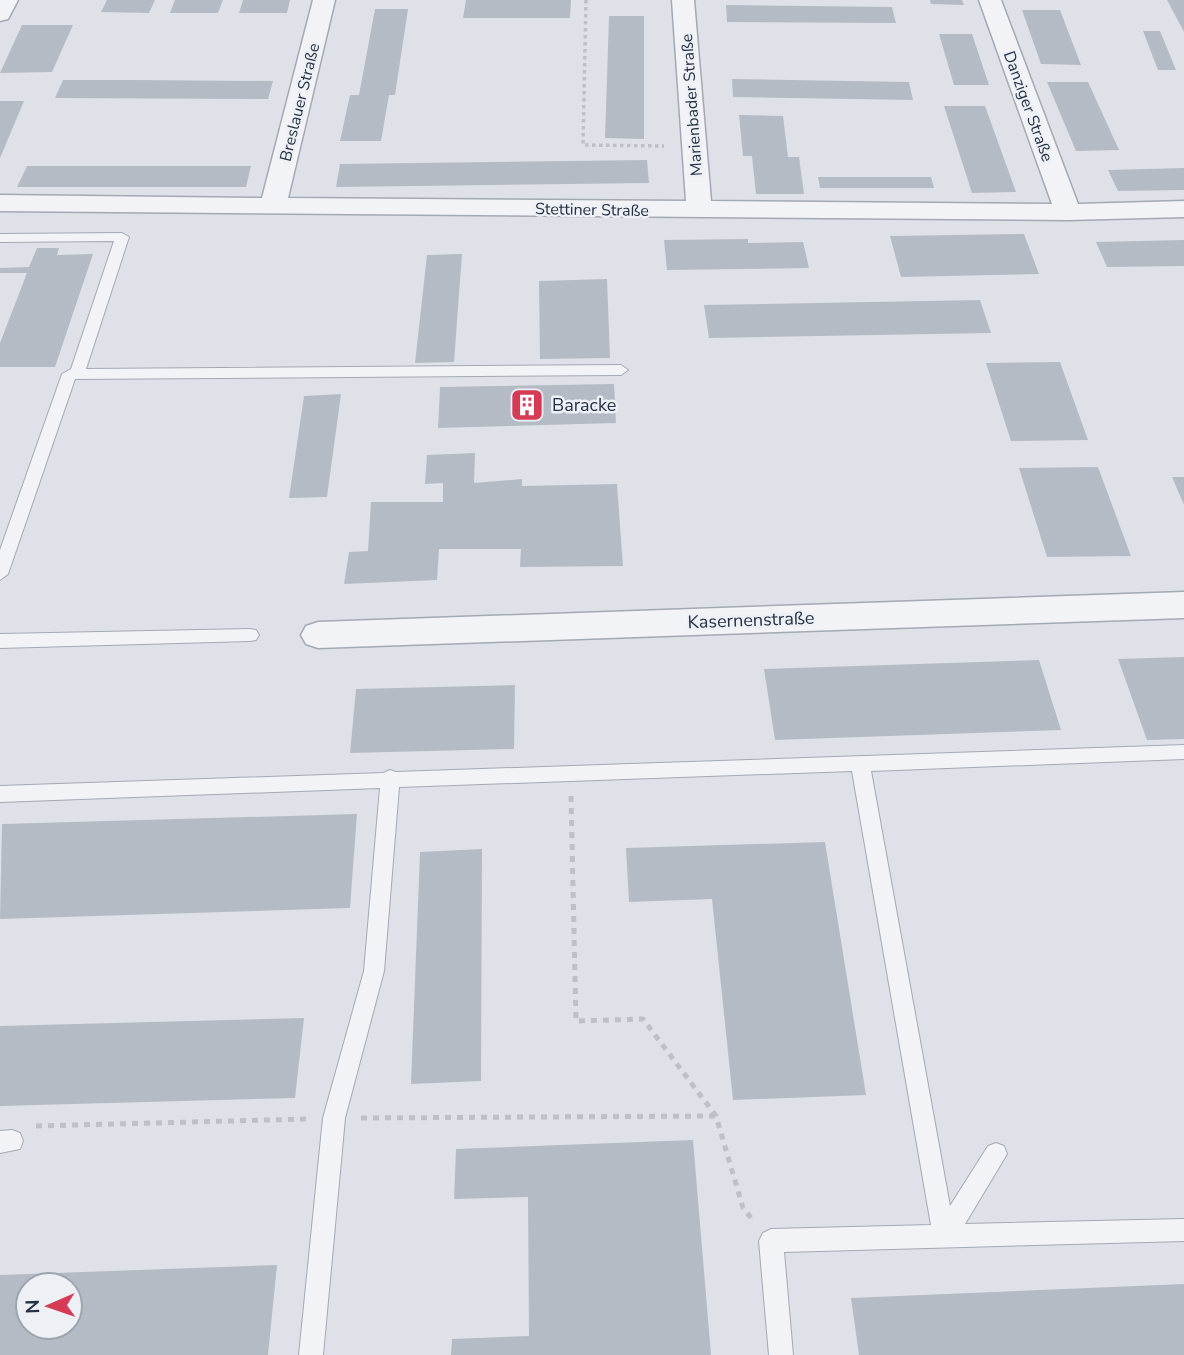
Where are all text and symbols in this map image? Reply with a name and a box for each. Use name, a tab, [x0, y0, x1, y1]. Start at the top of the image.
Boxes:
street label: Marienbader Straße	[676, 33, 708, 177]
street label: Breslauer Straße	[275, 41, 325, 164]
street label: Danziger Straße	[998, 48, 1058, 165]
street label: Stettiner Straße	[535, 198, 649, 222]
building icon: Baracke	[508, 386, 546, 424]
place label: Baracke	[552, 393, 616, 417]
street label: Kasernenstraße	[687, 606, 815, 634]
north arrow	[14, 1271, 84, 1341]
text: N	[20, 1299, 46, 1314]

